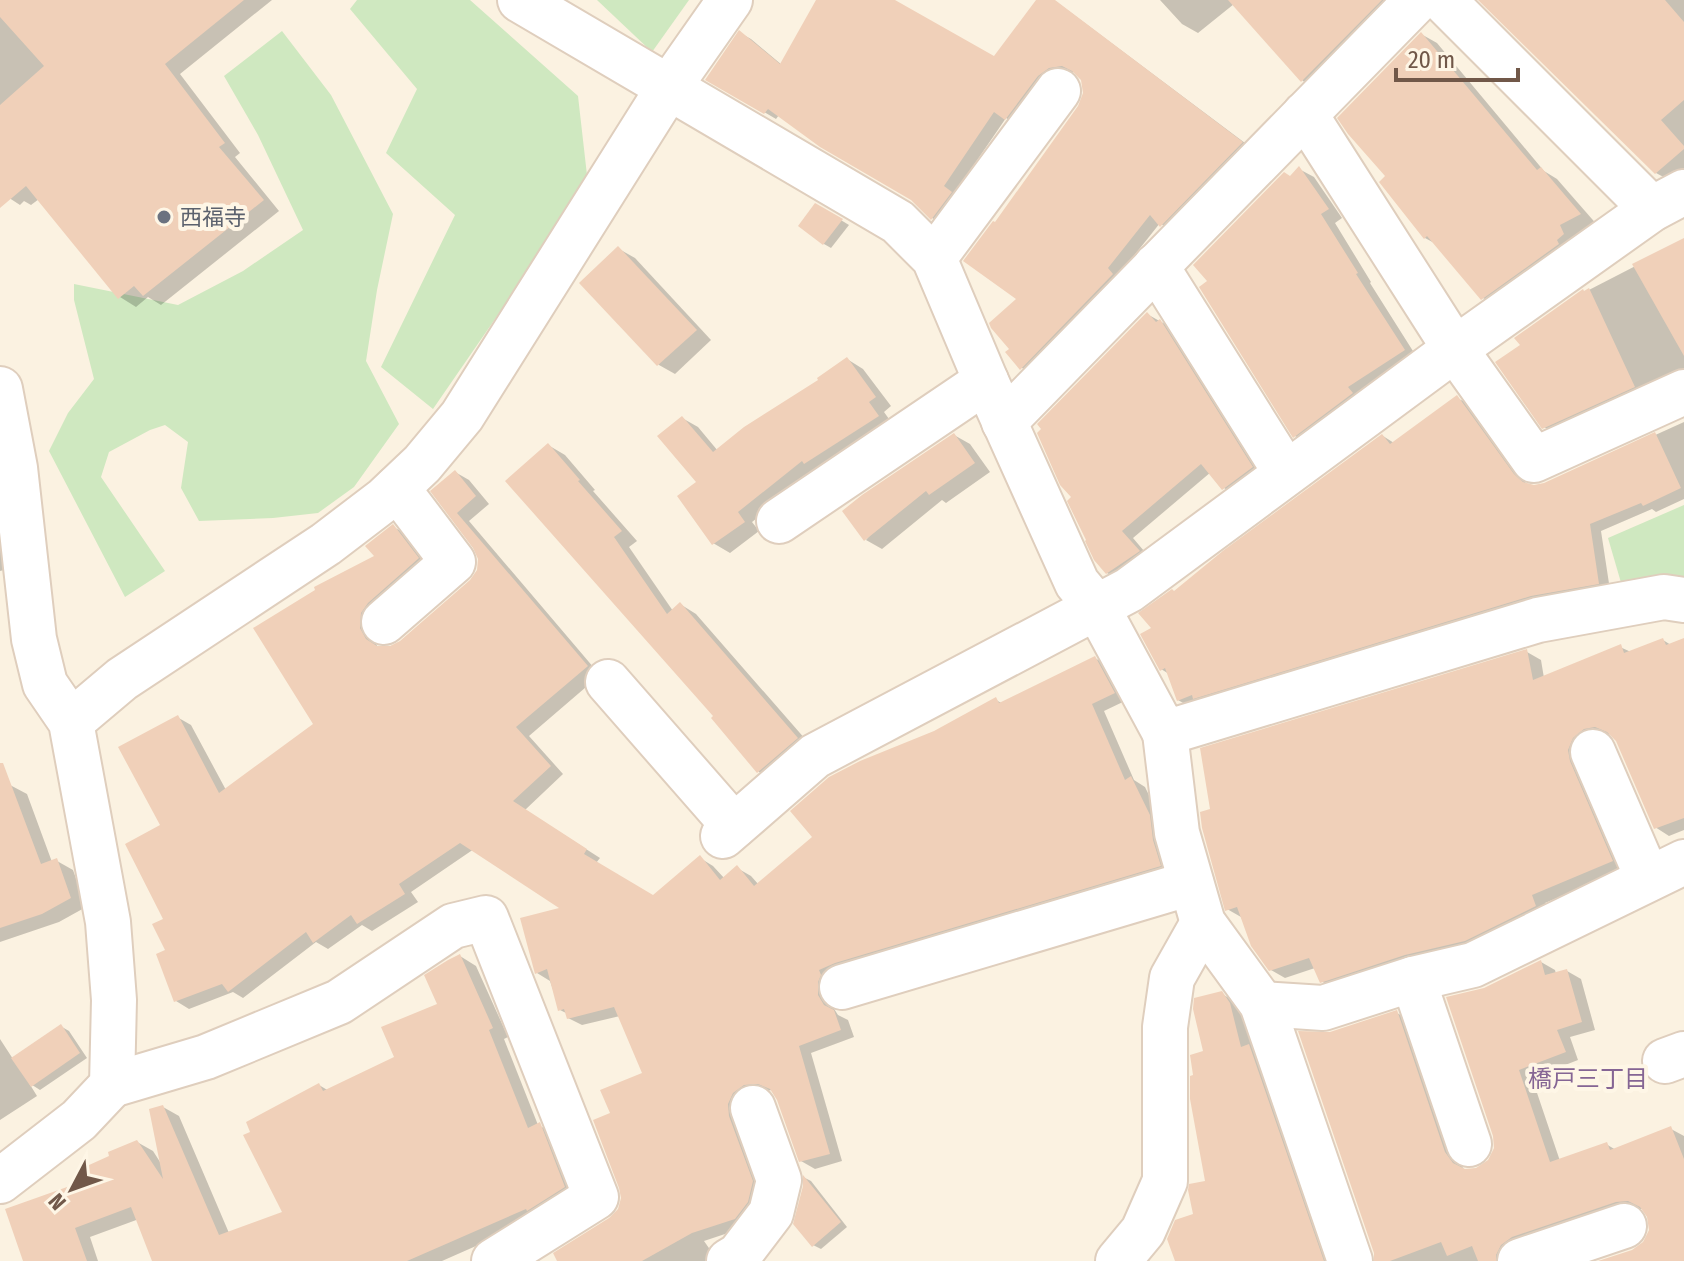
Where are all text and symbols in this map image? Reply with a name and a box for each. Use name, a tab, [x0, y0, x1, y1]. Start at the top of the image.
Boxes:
scale bar	[1396, 32, 1518, 82]
text: 20 m	[1408, 46, 1455, 74]
place label: 西福寺	[180, 204, 246, 231]
marker: 西福寺	[155, 208, 173, 226]
district label: 橋戸三丁目	[1528, 1065, 1648, 1093]
north arrow	[32, 1149, 112, 1229]
text: N	[43, 1188, 72, 1216]

